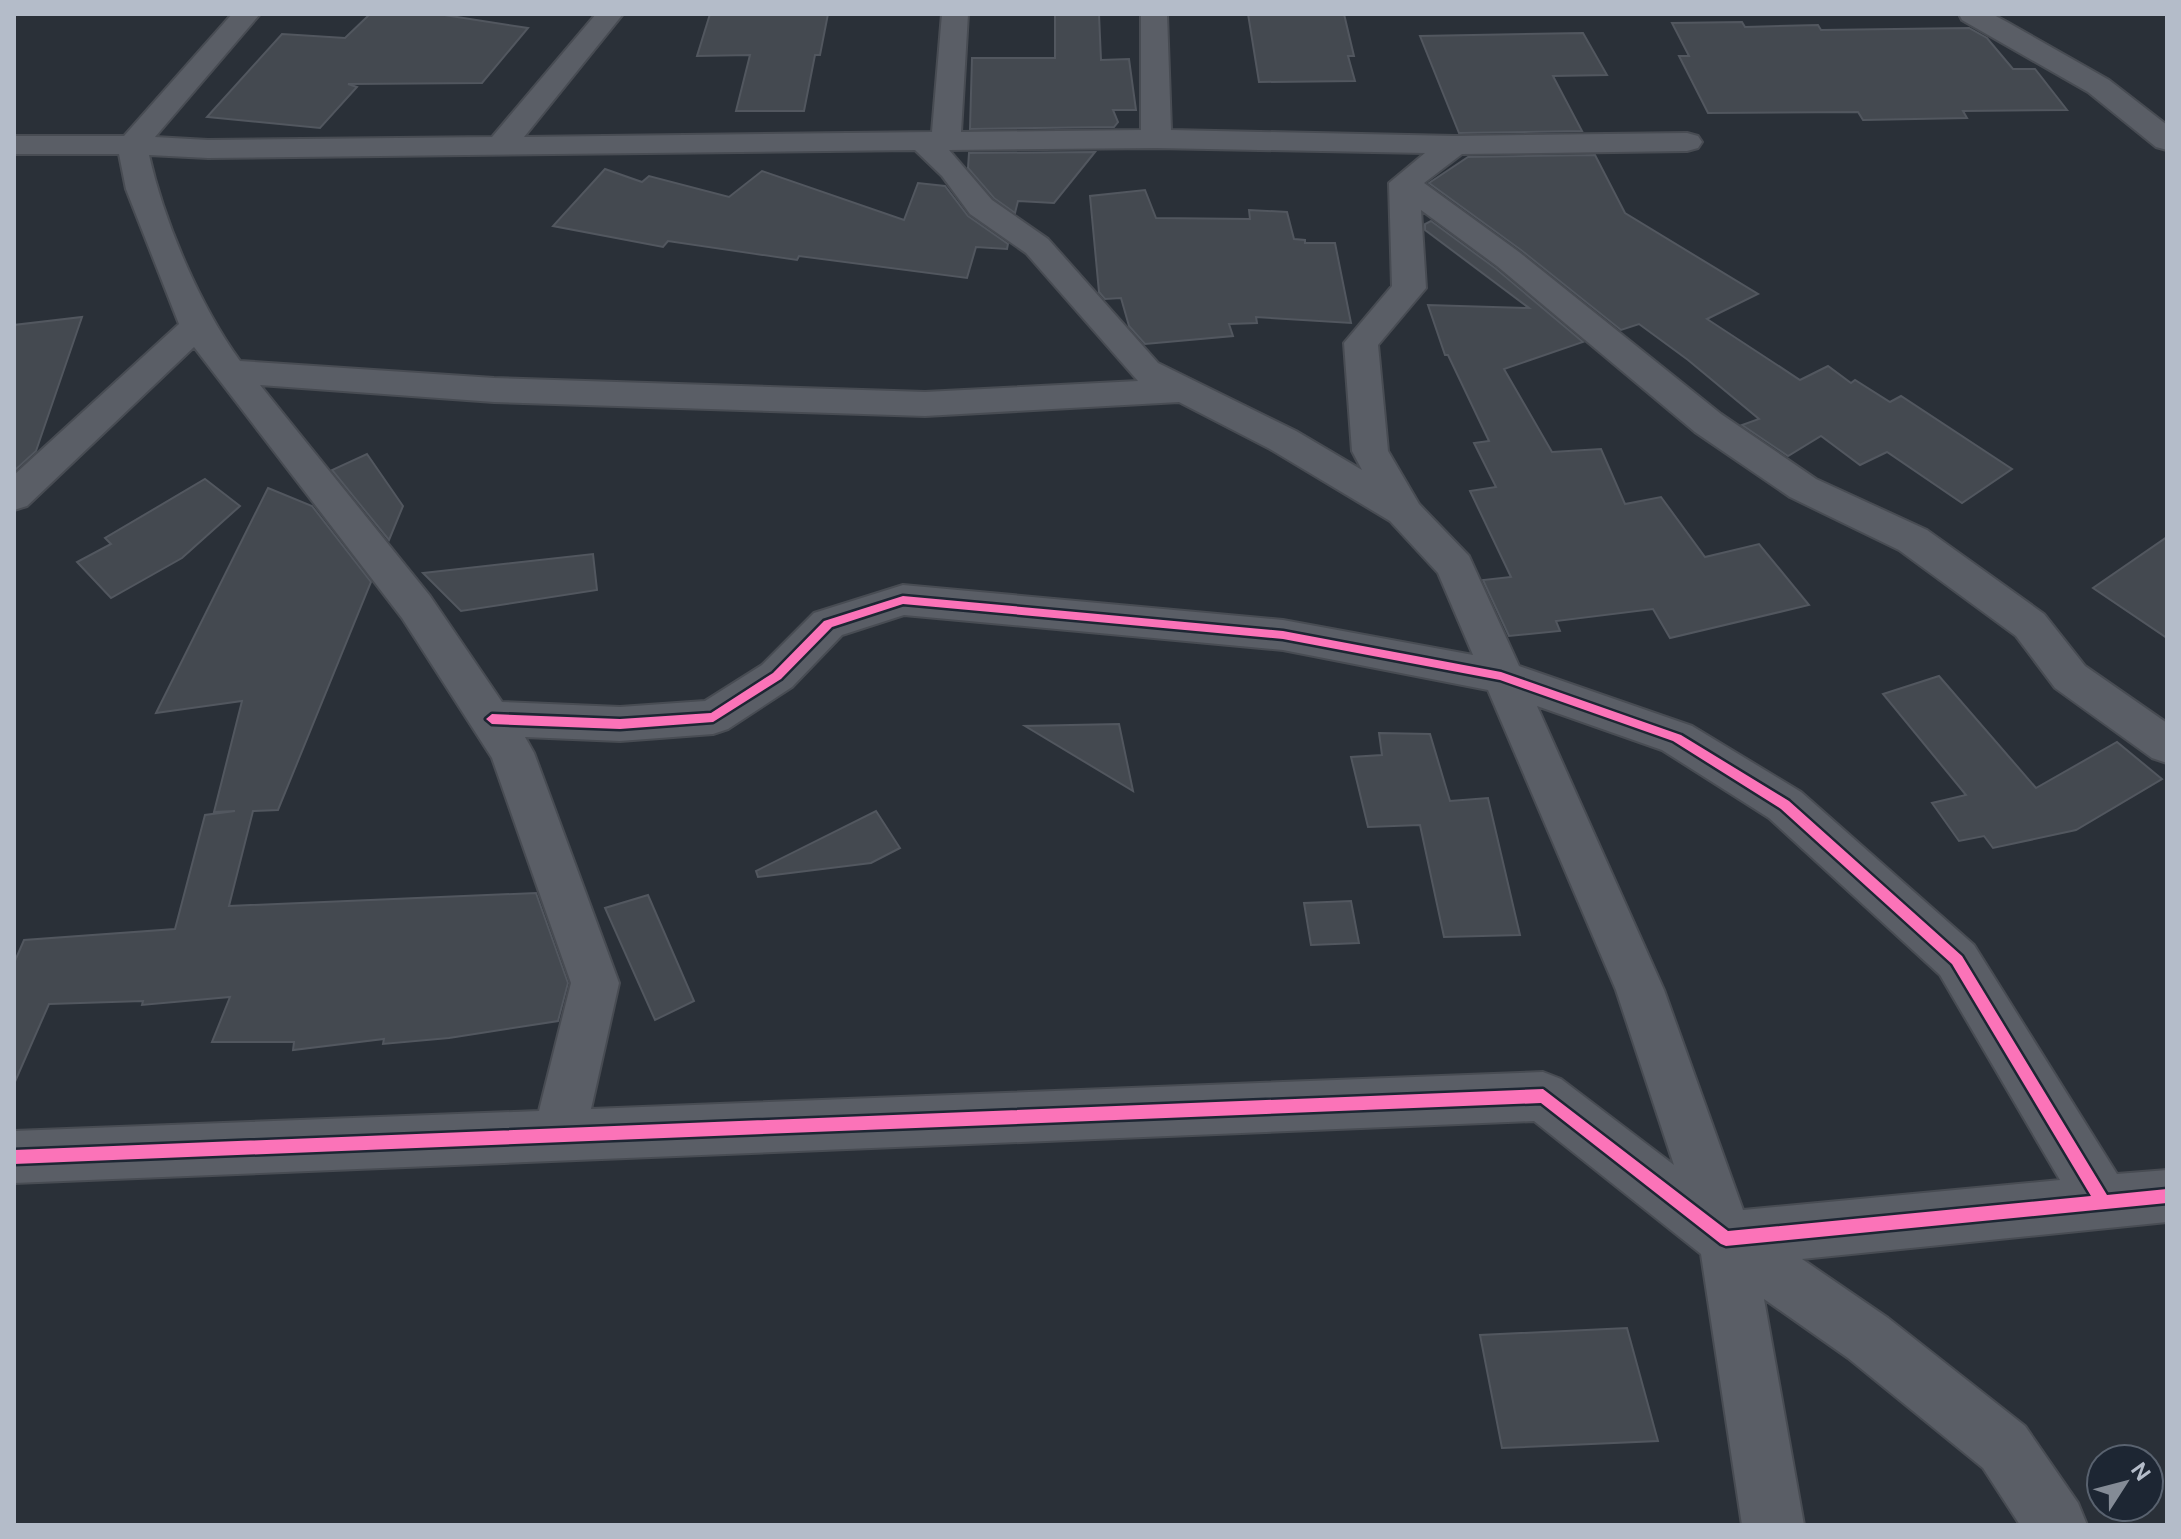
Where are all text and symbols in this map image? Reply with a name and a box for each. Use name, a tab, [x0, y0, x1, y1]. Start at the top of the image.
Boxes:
north arrow	[2085, 1443, 2165, 1523]
text: N	[2124, 1457, 2157, 1487]

